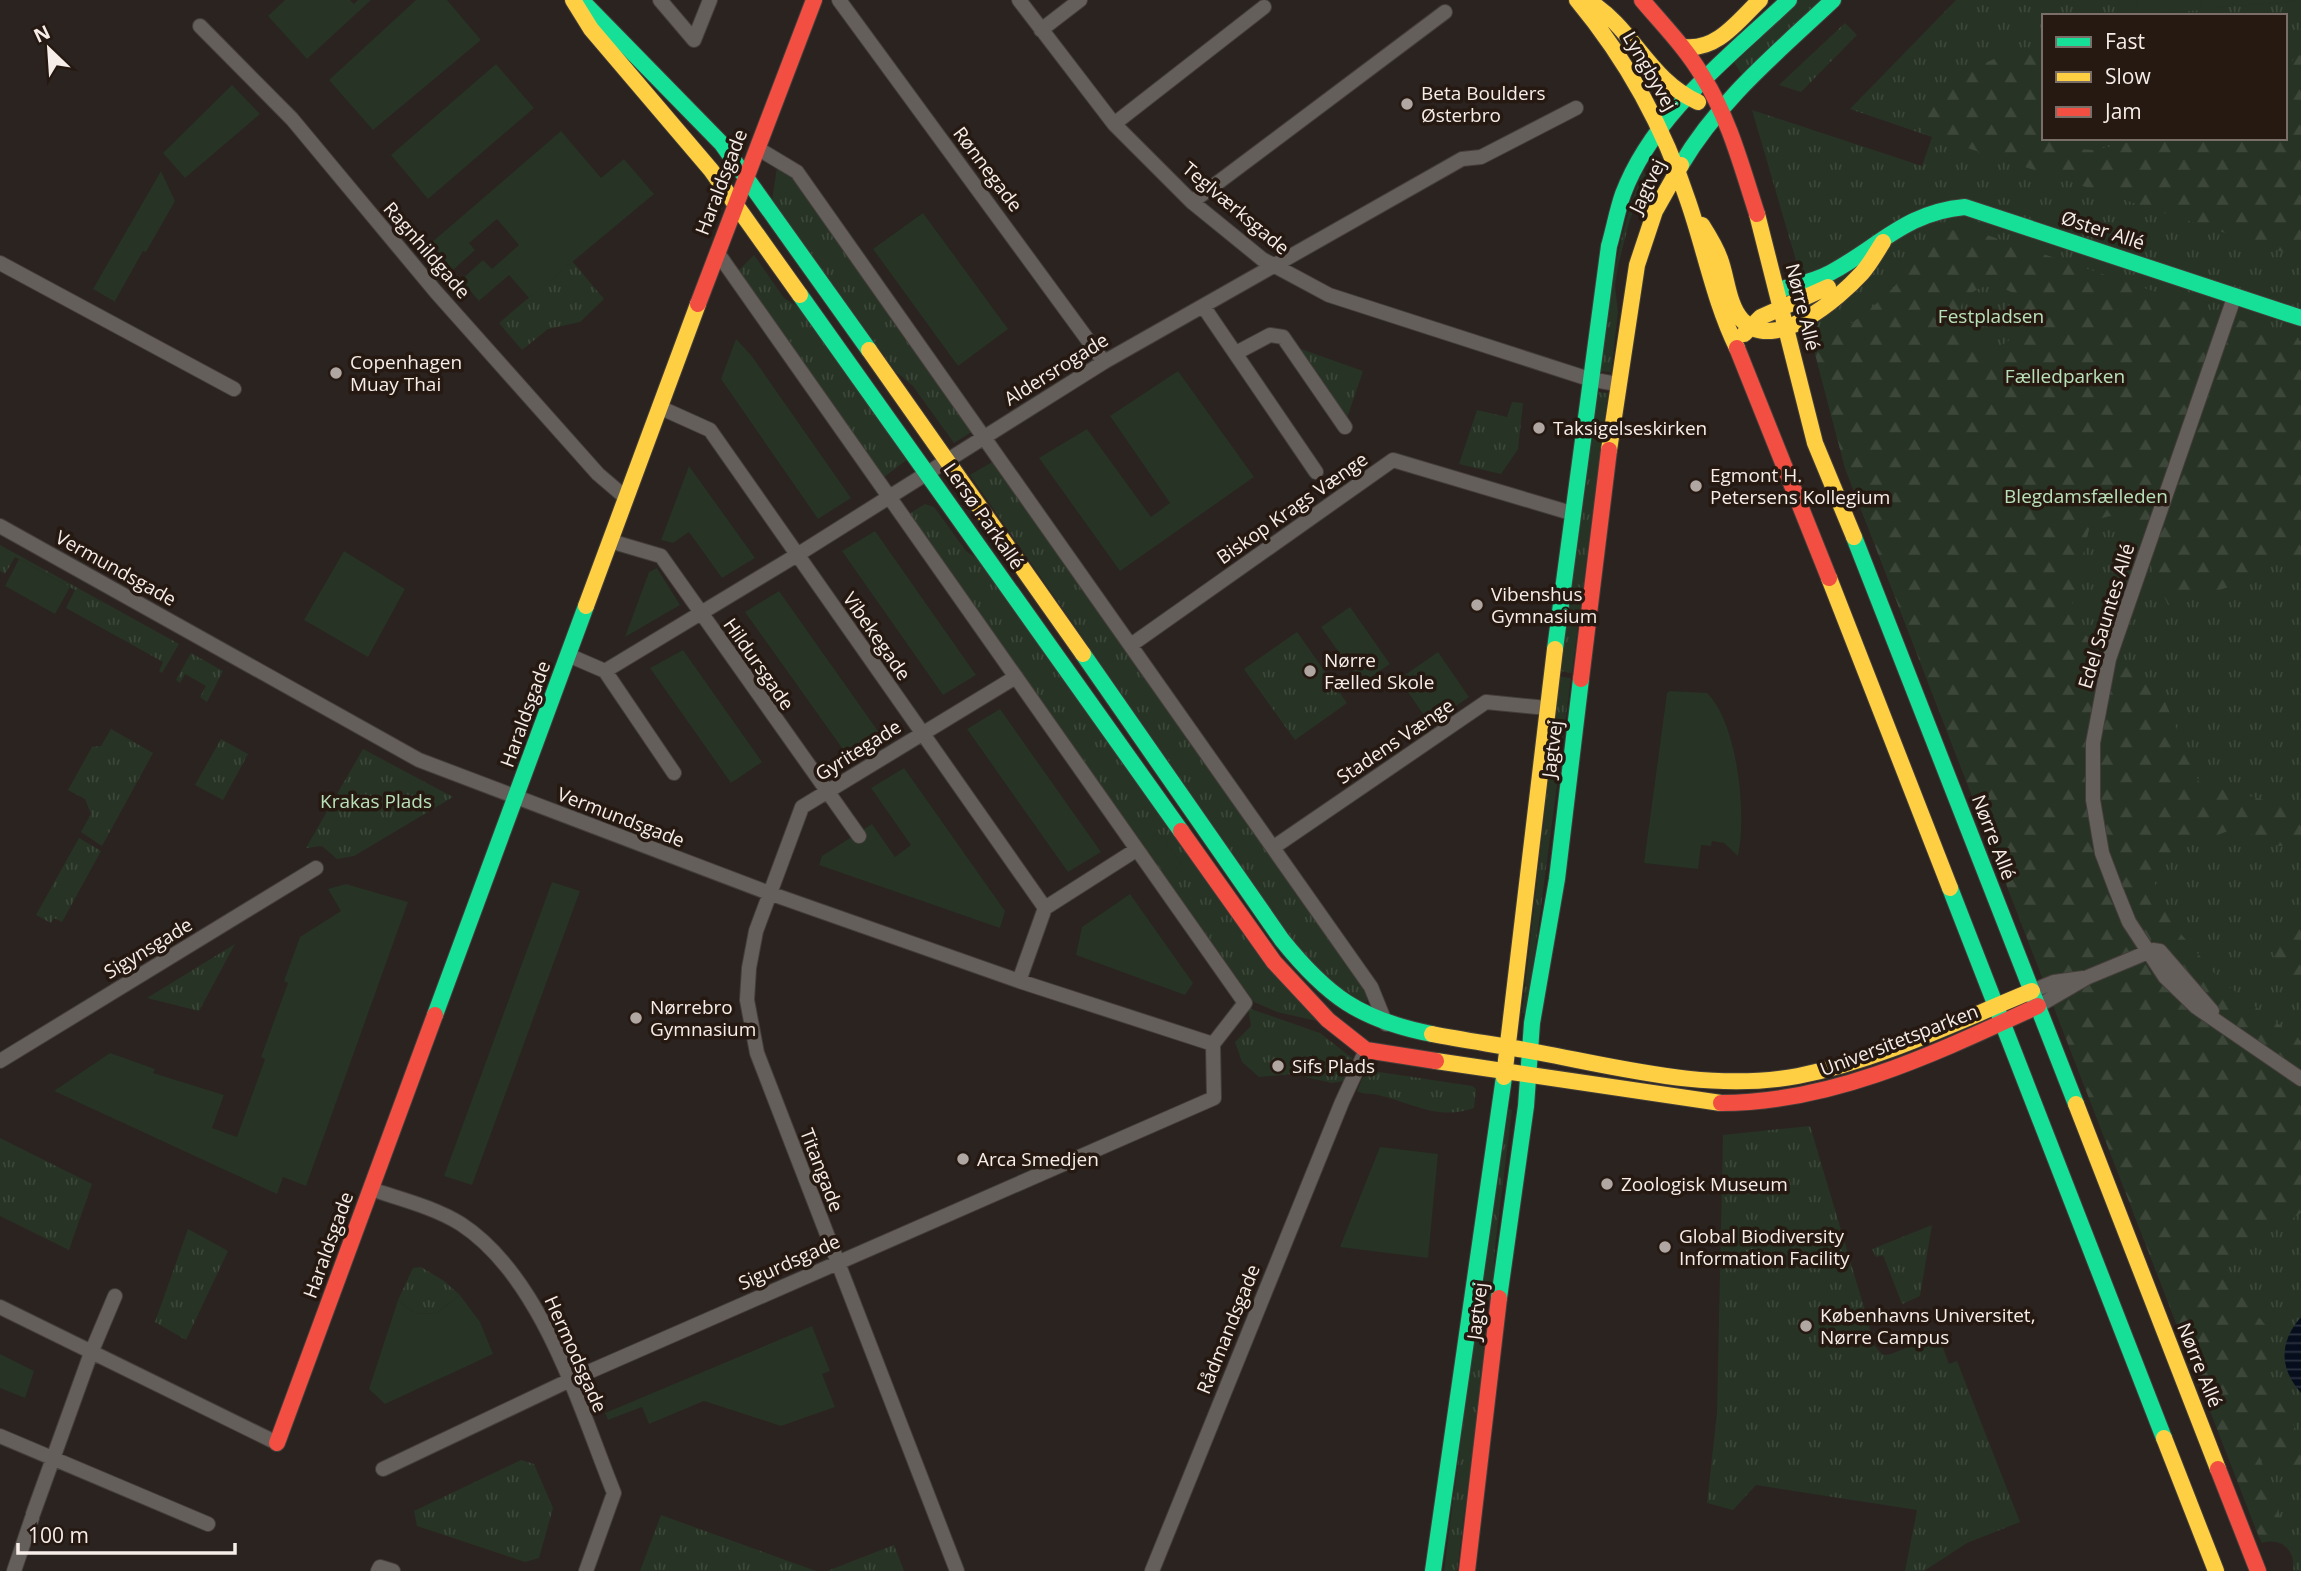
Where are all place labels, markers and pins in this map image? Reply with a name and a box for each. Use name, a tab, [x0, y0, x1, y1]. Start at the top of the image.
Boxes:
place label: Beta Boulders Østerbro	[1421, 80, 1545, 128]
marker: Beta Boulders Østerbro	[1399, 96, 1415, 112]
place label: Copenhagen Muay Thai	[350, 349, 462, 397]
marker: Copenhagen Muay Thai	[328, 365, 344, 381]
place label: Taksigelseskirken	[1553, 415, 1707, 441]
marker: Taksigelseskirken	[1531, 420, 1547, 436]
place label: Egmont H. Petersens Kollegium	[1710, 462, 1890, 510]
marker: Egmont H. Petersens Kollegium	[1688, 478, 1704, 494]
place label: Vibenshus Gymnasium	[1491, 581, 1597, 629]
marker: Vibenshus Gymnasium	[1469, 597, 1485, 613]
place label: Nørre Fælled Skole	[1324, 647, 1434, 695]
marker: Nørre Fælled Skole	[1302, 663, 1318, 679]
place label: Nørrebro Gymnasium	[650, 994, 756, 1042]
marker: Nørrebro Gymnasium	[628, 1010, 644, 1026]
place label: Sifs Plads	[1292, 1053, 1375, 1079]
marker: Sifs Plads	[1270, 1058, 1286, 1074]
place label: Arca Smedjen	[977, 1146, 1099, 1172]
marker: Arca Smedjen	[955, 1151, 971, 1167]
place label: Zoologisk Museum	[1621, 1171, 1788, 1197]
marker: Zoologisk Museum	[1599, 1176, 1615, 1192]
place label: Global Biodiversity Information Facility	[1679, 1223, 1850, 1271]
marker: Global Biodiversity Information Facility	[1657, 1239, 1673, 1255]
place label: Københavns Universitet, Nørre Campus	[1820, 1302, 2036, 1350]
marker: Københavns Universitet, Nørre Campus	[1798, 1318, 1814, 1334]

